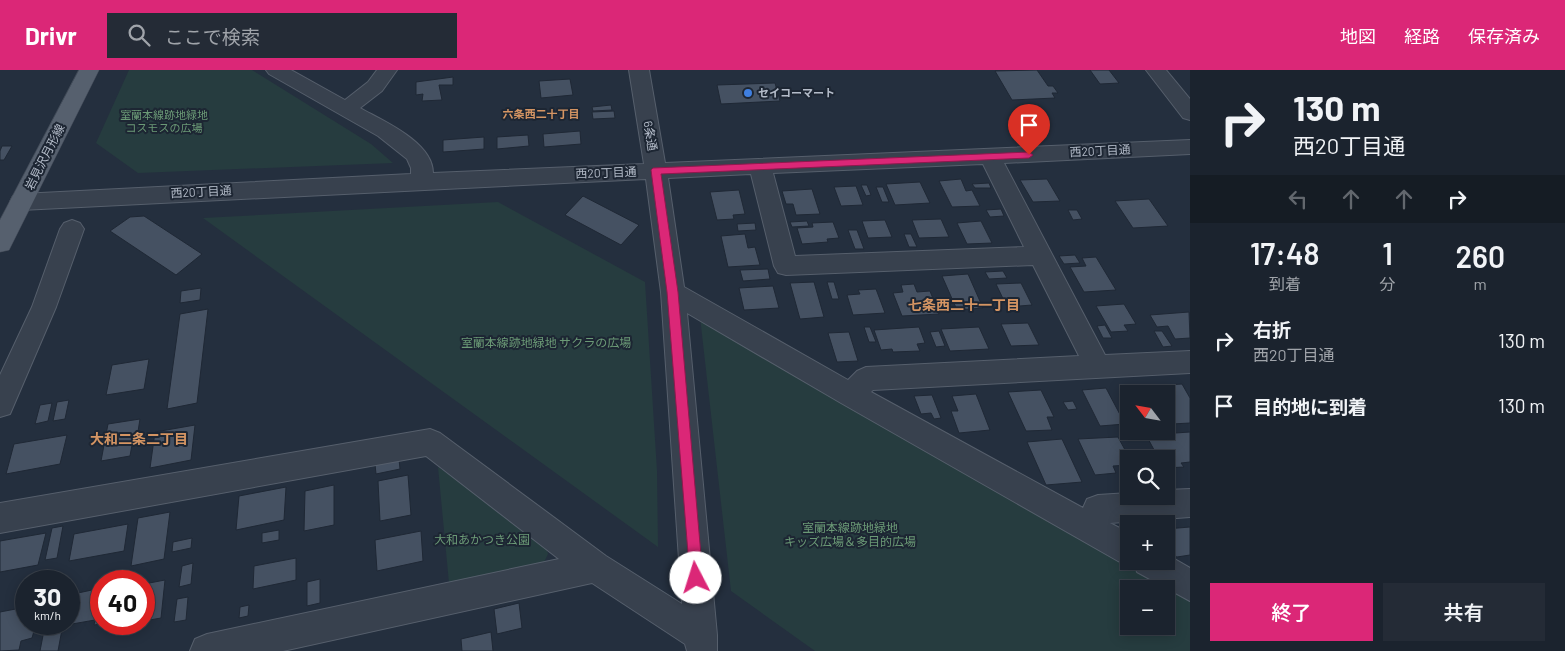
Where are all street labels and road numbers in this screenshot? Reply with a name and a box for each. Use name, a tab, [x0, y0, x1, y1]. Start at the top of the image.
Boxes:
street label: 6条通	[641, 120, 660, 152]
street label: 岩見沢月形線	[22, 121, 67, 192]
street label: 西20丁目通	[1069, 141, 1131, 159]
street label: 西20丁目通	[575, 164, 637, 180]
street label: 西20丁目通	[170, 182, 232, 200]

